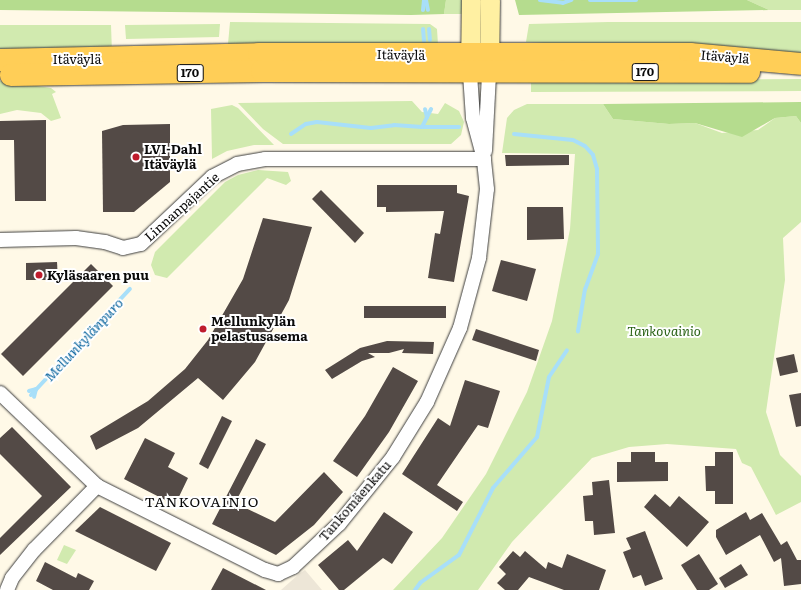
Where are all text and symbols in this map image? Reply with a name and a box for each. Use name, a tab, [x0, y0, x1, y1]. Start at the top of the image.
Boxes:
street label: Itäväylä	[376, 47, 426, 63]
street label: Itäväylä	[700, 47, 750, 67]
street label: Itäväylä	[53, 51, 101, 67]
road number: 170	[631, 62, 659, 82]
road number: 170	[176, 63, 204, 83]
place label: LVI-Dahl Itäväylä	[144, 142, 202, 173]
marker: LVI-Dahl Itäväylä	[131, 152, 141, 162]
street label: Linnanpajantie	[141, 169, 223, 245]
place label: Kyläsaaren puu	[47, 267, 149, 283]
marker: Kyläsaaren puu	[34, 270, 44, 280]
water label: Mellunkylänpuro	[40, 294, 126, 384]
place label: Mellunkylän pelastusasema	[211, 314, 308, 345]
park label: Tankovainio	[627, 323, 701, 339]
marker: Mellunkylän pelastusasema	[198, 324, 208, 334]
street label: Tankomäenkatu	[316, 457, 394, 545]
district label: TANKOVAINIO	[145, 493, 259, 509]

